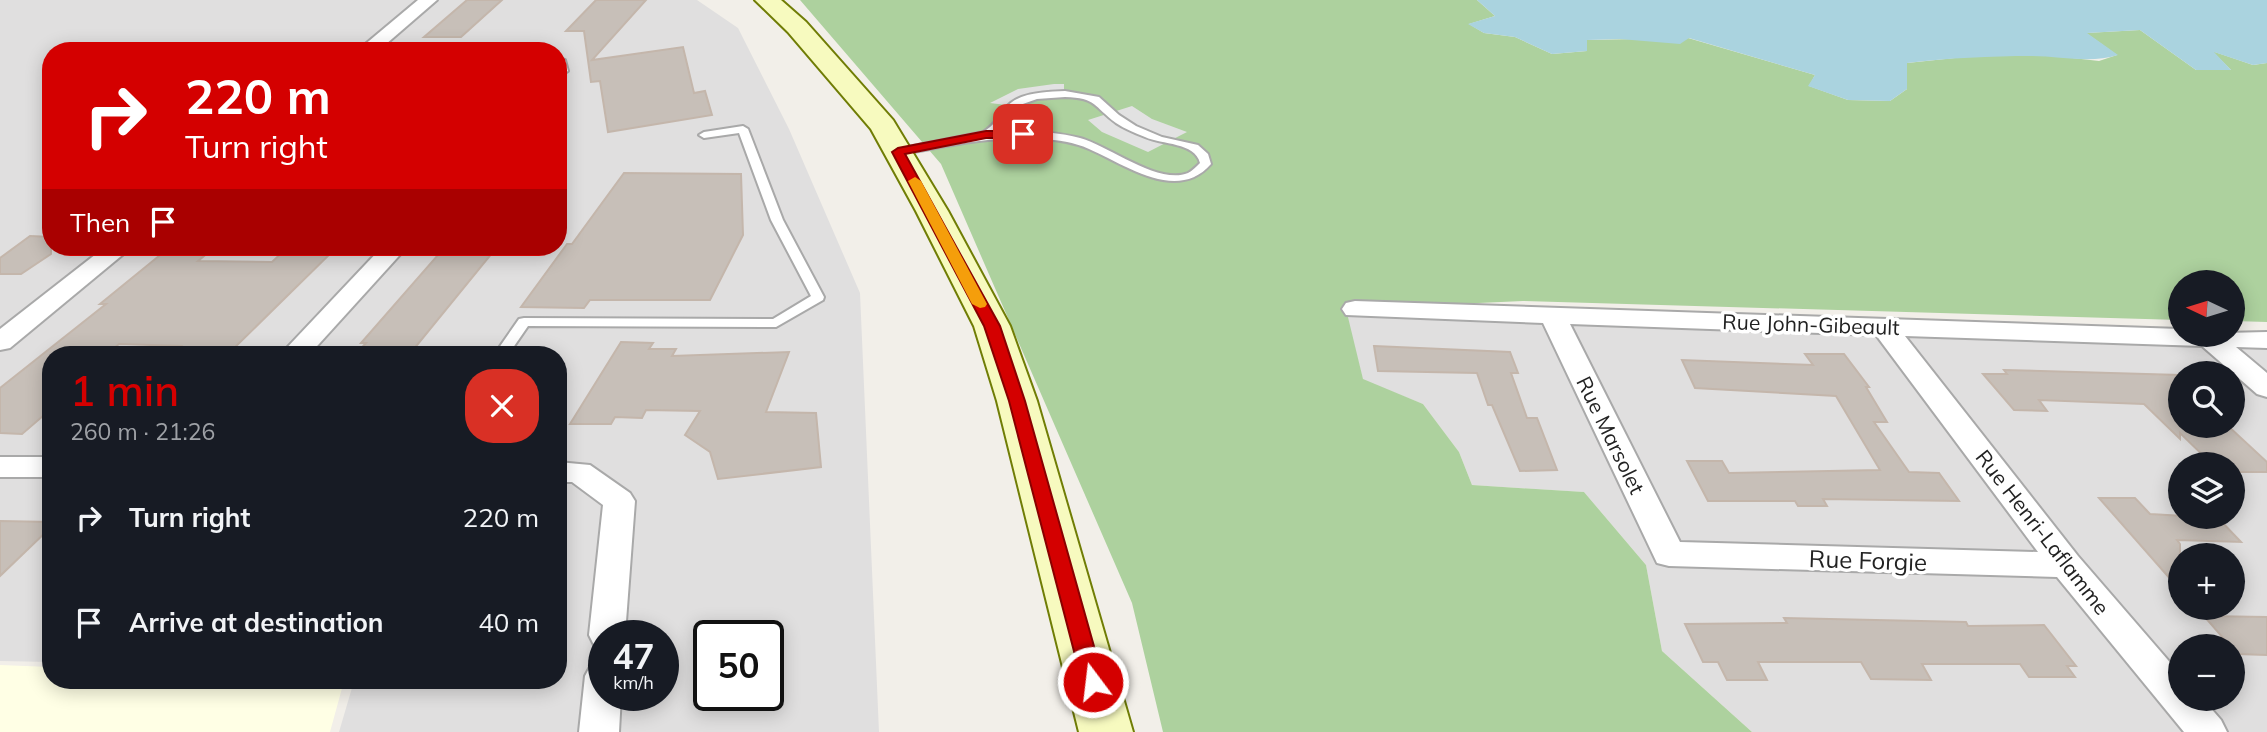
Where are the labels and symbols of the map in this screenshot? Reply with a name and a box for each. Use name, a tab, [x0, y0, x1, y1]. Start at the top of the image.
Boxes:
pin	[993, 104, 1053, 164]
north arrow	[2168, 270, 2245, 346]
street label: Rue John-Gibeault	[1722, 308, 1900, 340]
street label: Rue Marsolet	[1571, 372, 1651, 498]
street label: Rue Henri-Laflamme	[1971, 444, 2115, 620]
street label: Rue Forgie	[1808, 543, 1928, 577]
speed limit sign: 50	[693, 620, 784, 711]
position arrow	[1056, 645, 1130, 719]

